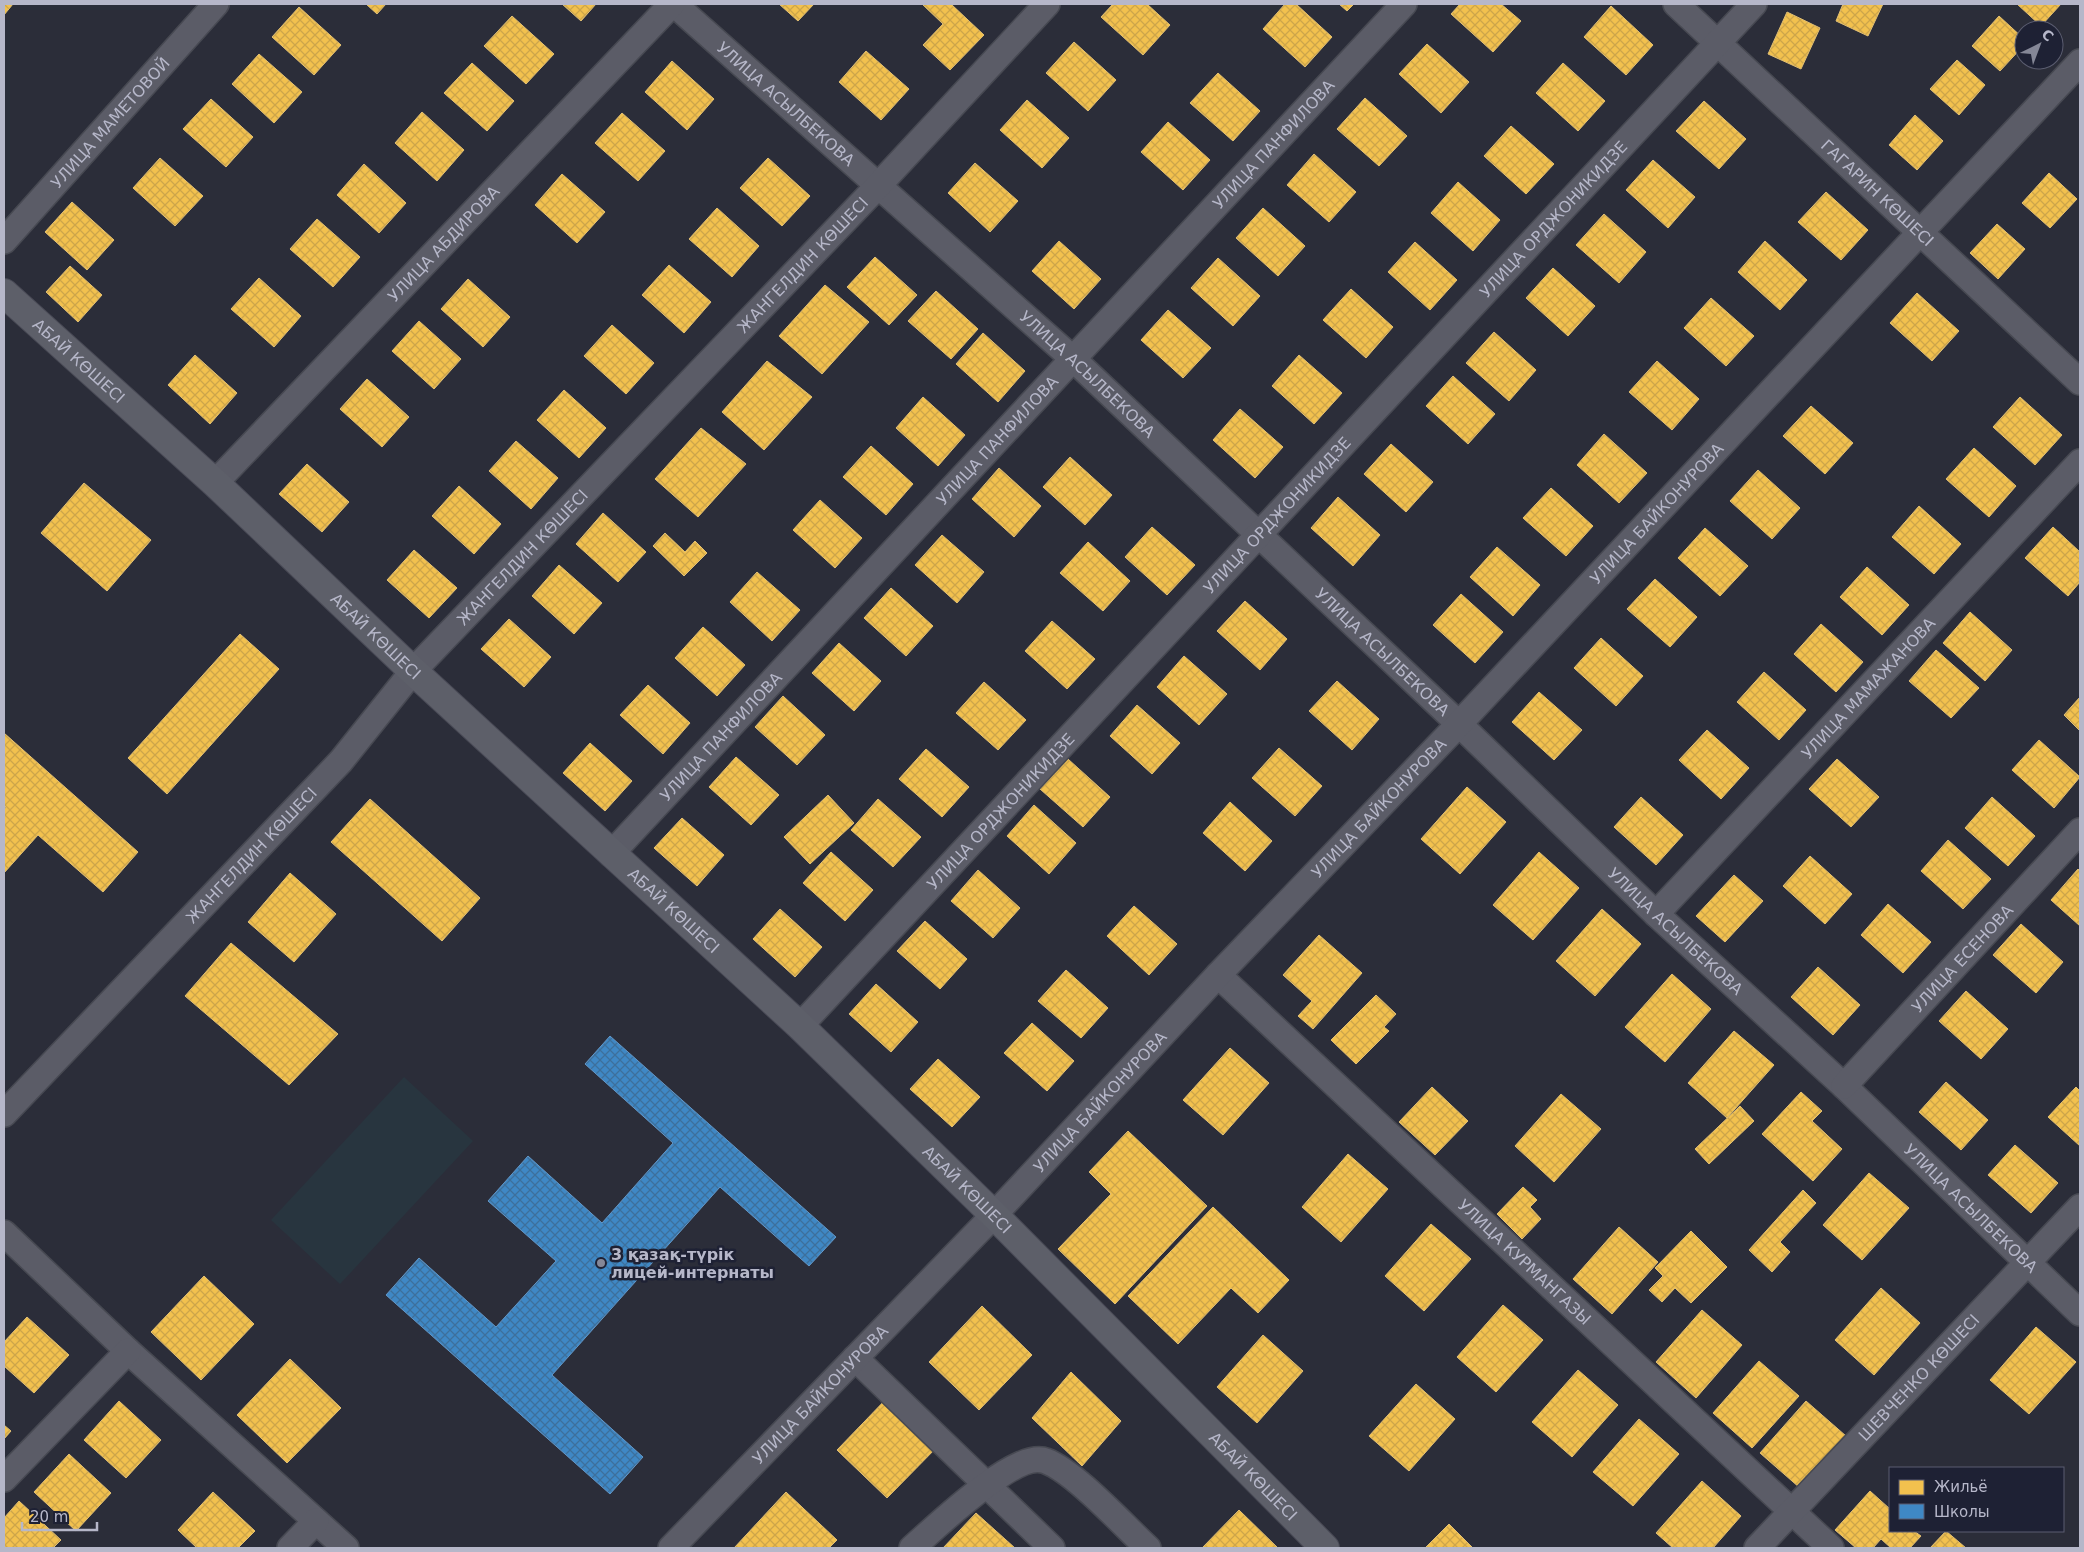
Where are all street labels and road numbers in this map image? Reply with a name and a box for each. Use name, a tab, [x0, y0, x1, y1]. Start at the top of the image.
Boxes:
street label: УЛИЦА АСЫЛБЕКОВА	[713, 38, 858, 170]
street label: УЛИЦА МАМЕТОВОЙ	[47, 54, 174, 192]
street label: УЛИЦА ПАНФИЛОВА	[1209, 76, 1339, 213]
street label: ГАГАРИН КӨШЕСІ	[1817, 136, 1937, 250]
street label: УЛИЦА ОРДЖОНИКИДЗЕ	[1476, 137, 1631, 301]
street label: УЛИЦА АБДИРОВА	[384, 182, 503, 306]
street label: ЖАНГЕЛДИН КӨШЕСІ	[733, 193, 872, 337]
street label: УЛИЦА АСЫЛБЕКОВА	[1016, 307, 1159, 442]
street label: АБАЙ КӨШЕСІ	[29, 315, 129, 407]
street label: УЛИЦА ПАНФИЛОВА	[933, 372, 1062, 509]
street label: УЛИЦА ОРДЖОНИКИДЗЕ	[1200, 433, 1355, 598]
street label: УЛИЦА БАЙКОНУРОВА	[1586, 439, 1728, 588]
street label: ЖАНГЕЛДИН КӨШЕСІ	[453, 486, 592, 629]
street label: УЛИЦА АСЫЛБЕКОВА	[1311, 584, 1453, 720]
street label: АБАЙ КӨШЕСІ	[327, 589, 425, 683]
street label: УЛИЦА МАМАЖАНОВА	[1798, 614, 1939, 763]
street label: УЛИЦА ПАНФИЛОВА	[656, 668, 786, 805]
street label: УЛИЦА ОРДЖОНИКИДЗЕ	[923, 729, 1079, 894]
street label: УЛИЦА БАЙКОНУРОВА	[1308, 734, 1450, 882]
street label: ЖАНГЕЛДИН КӨШЕСІ	[182, 783, 321, 927]
street label: АБАЙ КӨШЕСІ	[624, 864, 723, 957]
street label: УЛИЦА АСЫЛБЕКОВА	[1604, 864, 1747, 999]
street label: УЛИЦА ЕСЕНОВА	[1908, 901, 2017, 1017]
street label: УЛИЦА БАЙКОНУРОВА	[1030, 1027, 1171, 1176]
street label: УЛИЦА АСЫЛБЕКОВА	[1900, 1140, 2041, 1277]
street label: АБАЙ КӨШЕСІ	[919, 1142, 1016, 1237]
street label: УЛИЦА КУРМАНГАЗЫ	[1454, 1196, 1595, 1329]
street label: ШЕВЧЕНКО КӨШЕСІ	[1855, 1310, 1983, 1445]
street label: УЛИЦА БАЙКОНУРОВА	[749, 1321, 892, 1468]
street label: АБАЙ КӨШЕСІ	[1205, 1428, 1301, 1525]

